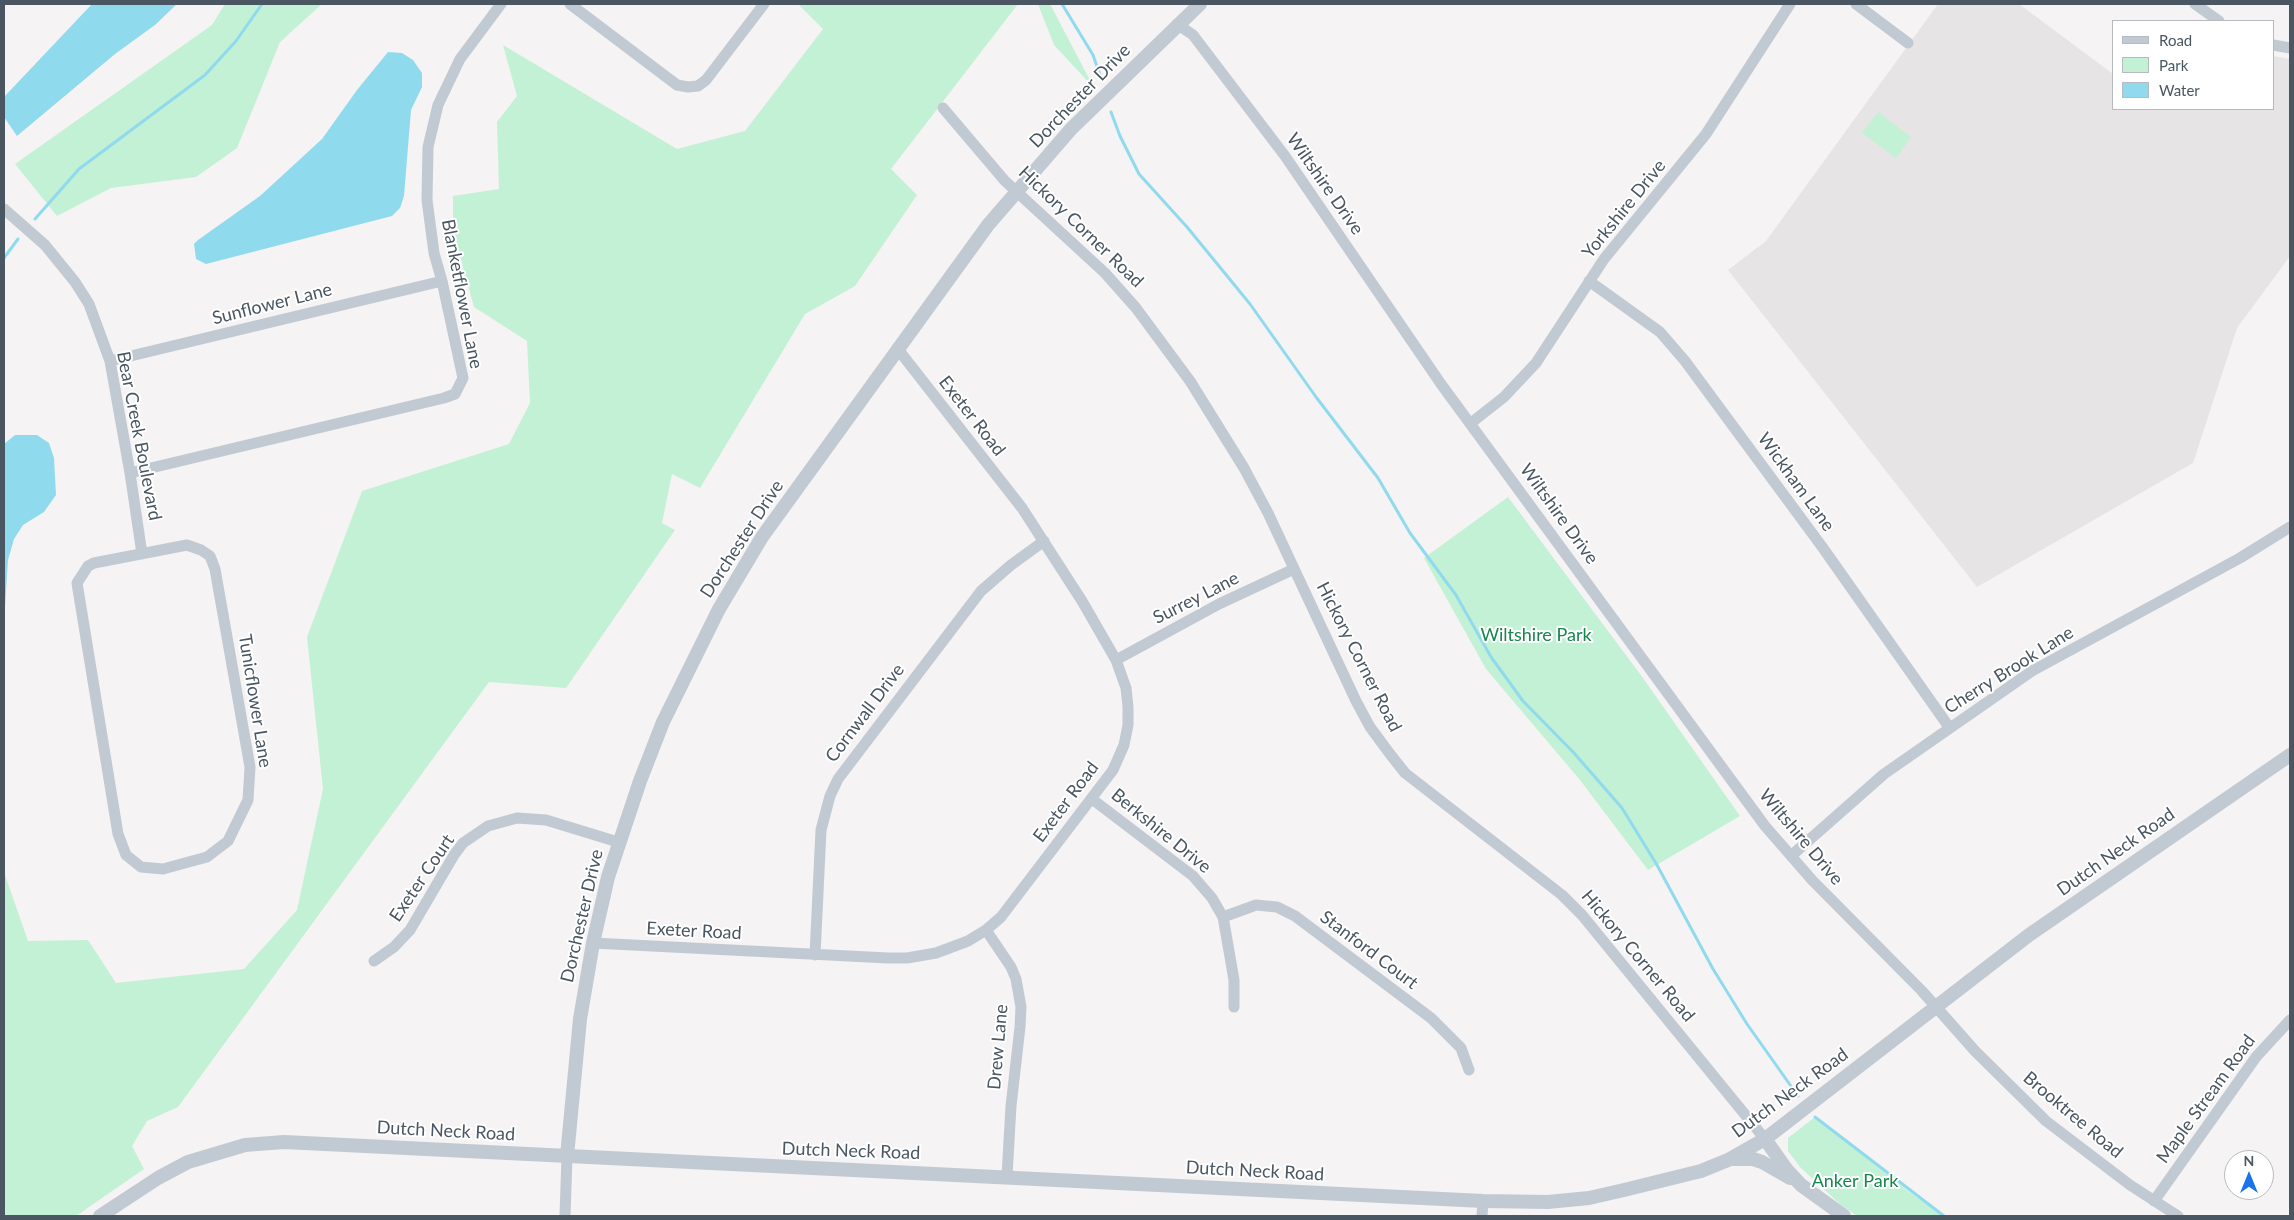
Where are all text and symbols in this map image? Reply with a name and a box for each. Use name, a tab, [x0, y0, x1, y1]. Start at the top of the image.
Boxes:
legend	[2112, 20, 2274, 110]
text: Road	[2159, 31, 2192, 49]
street label: Dorchester Drive	[1025, 40, 1135, 152]
text: Park	[2159, 56, 2188, 74]
text: Water	[2159, 81, 2200, 99]
street label: Wiltshire Drive	[1282, 129, 1368, 239]
street label: Yorkshire Drive	[1578, 155, 1670, 263]
street label: Hickory Corner Road	[1014, 162, 1148, 292]
street label: Blanketflower Lane	[437, 217, 487, 371]
street label: Sunflower Lane	[210, 279, 334, 329]
street label: Bear Creek Boulevard	[112, 350, 166, 522]
street label: Exeter Road	[934, 372, 1010, 460]
street label: Wickham Lane	[1753, 428, 1839, 536]
street label: Wiltshire Drive	[1515, 460, 1603, 568]
street label: Dorchester Drive	[696, 476, 788, 602]
street label: Surrey Lane	[1150, 567, 1242, 629]
street label: Hickory Corner Road	[1312, 579, 1406, 735]
street label: Cherry Brook Lane	[1940, 622, 2078, 718]
park label: Wiltshire Park	[1480, 624, 1592, 646]
street label: Tunicflower Lane	[234, 633, 276, 769]
street label: Cornwall Drive	[821, 660, 909, 766]
street label: Exeter Road	[1029, 757, 1103, 847]
street label: Berkshire Drive	[1107, 784, 1215, 878]
street label: Wiltshire Drive	[1754, 784, 1848, 890]
street label: Dutch Neck Road	[2053, 803, 2179, 901]
street label: Exeter Court	[385, 830, 459, 926]
street label: Dorchester Drive	[556, 847, 608, 985]
street label: Hickory Corner Road	[1577, 886, 1699, 1026]
street label: Stanford Court	[1316, 906, 1422, 994]
street label: Exeter Road	[646, 918, 742, 944]
street label: Drew Lane	[984, 1003, 1012, 1091]
street label: Maple Stream Road	[2152, 1031, 2260, 1167]
street label: Dutch Neck Road	[1728, 1044, 1852, 1142]
street label: Brooktree Road	[2019, 1067, 2127, 1163]
street label: Dutch Neck Road	[376, 1117, 516, 1145]
street label: Dutch Neck Road	[781, 1138, 921, 1164]
north arrow	[2224, 1150, 2274, 1200]
text: N	[2244, 1152, 2254, 1169]
street label: Dutch Neck Road	[1185, 1157, 1325, 1185]
park label: Anker Park	[1812, 1170, 1898, 1192]

